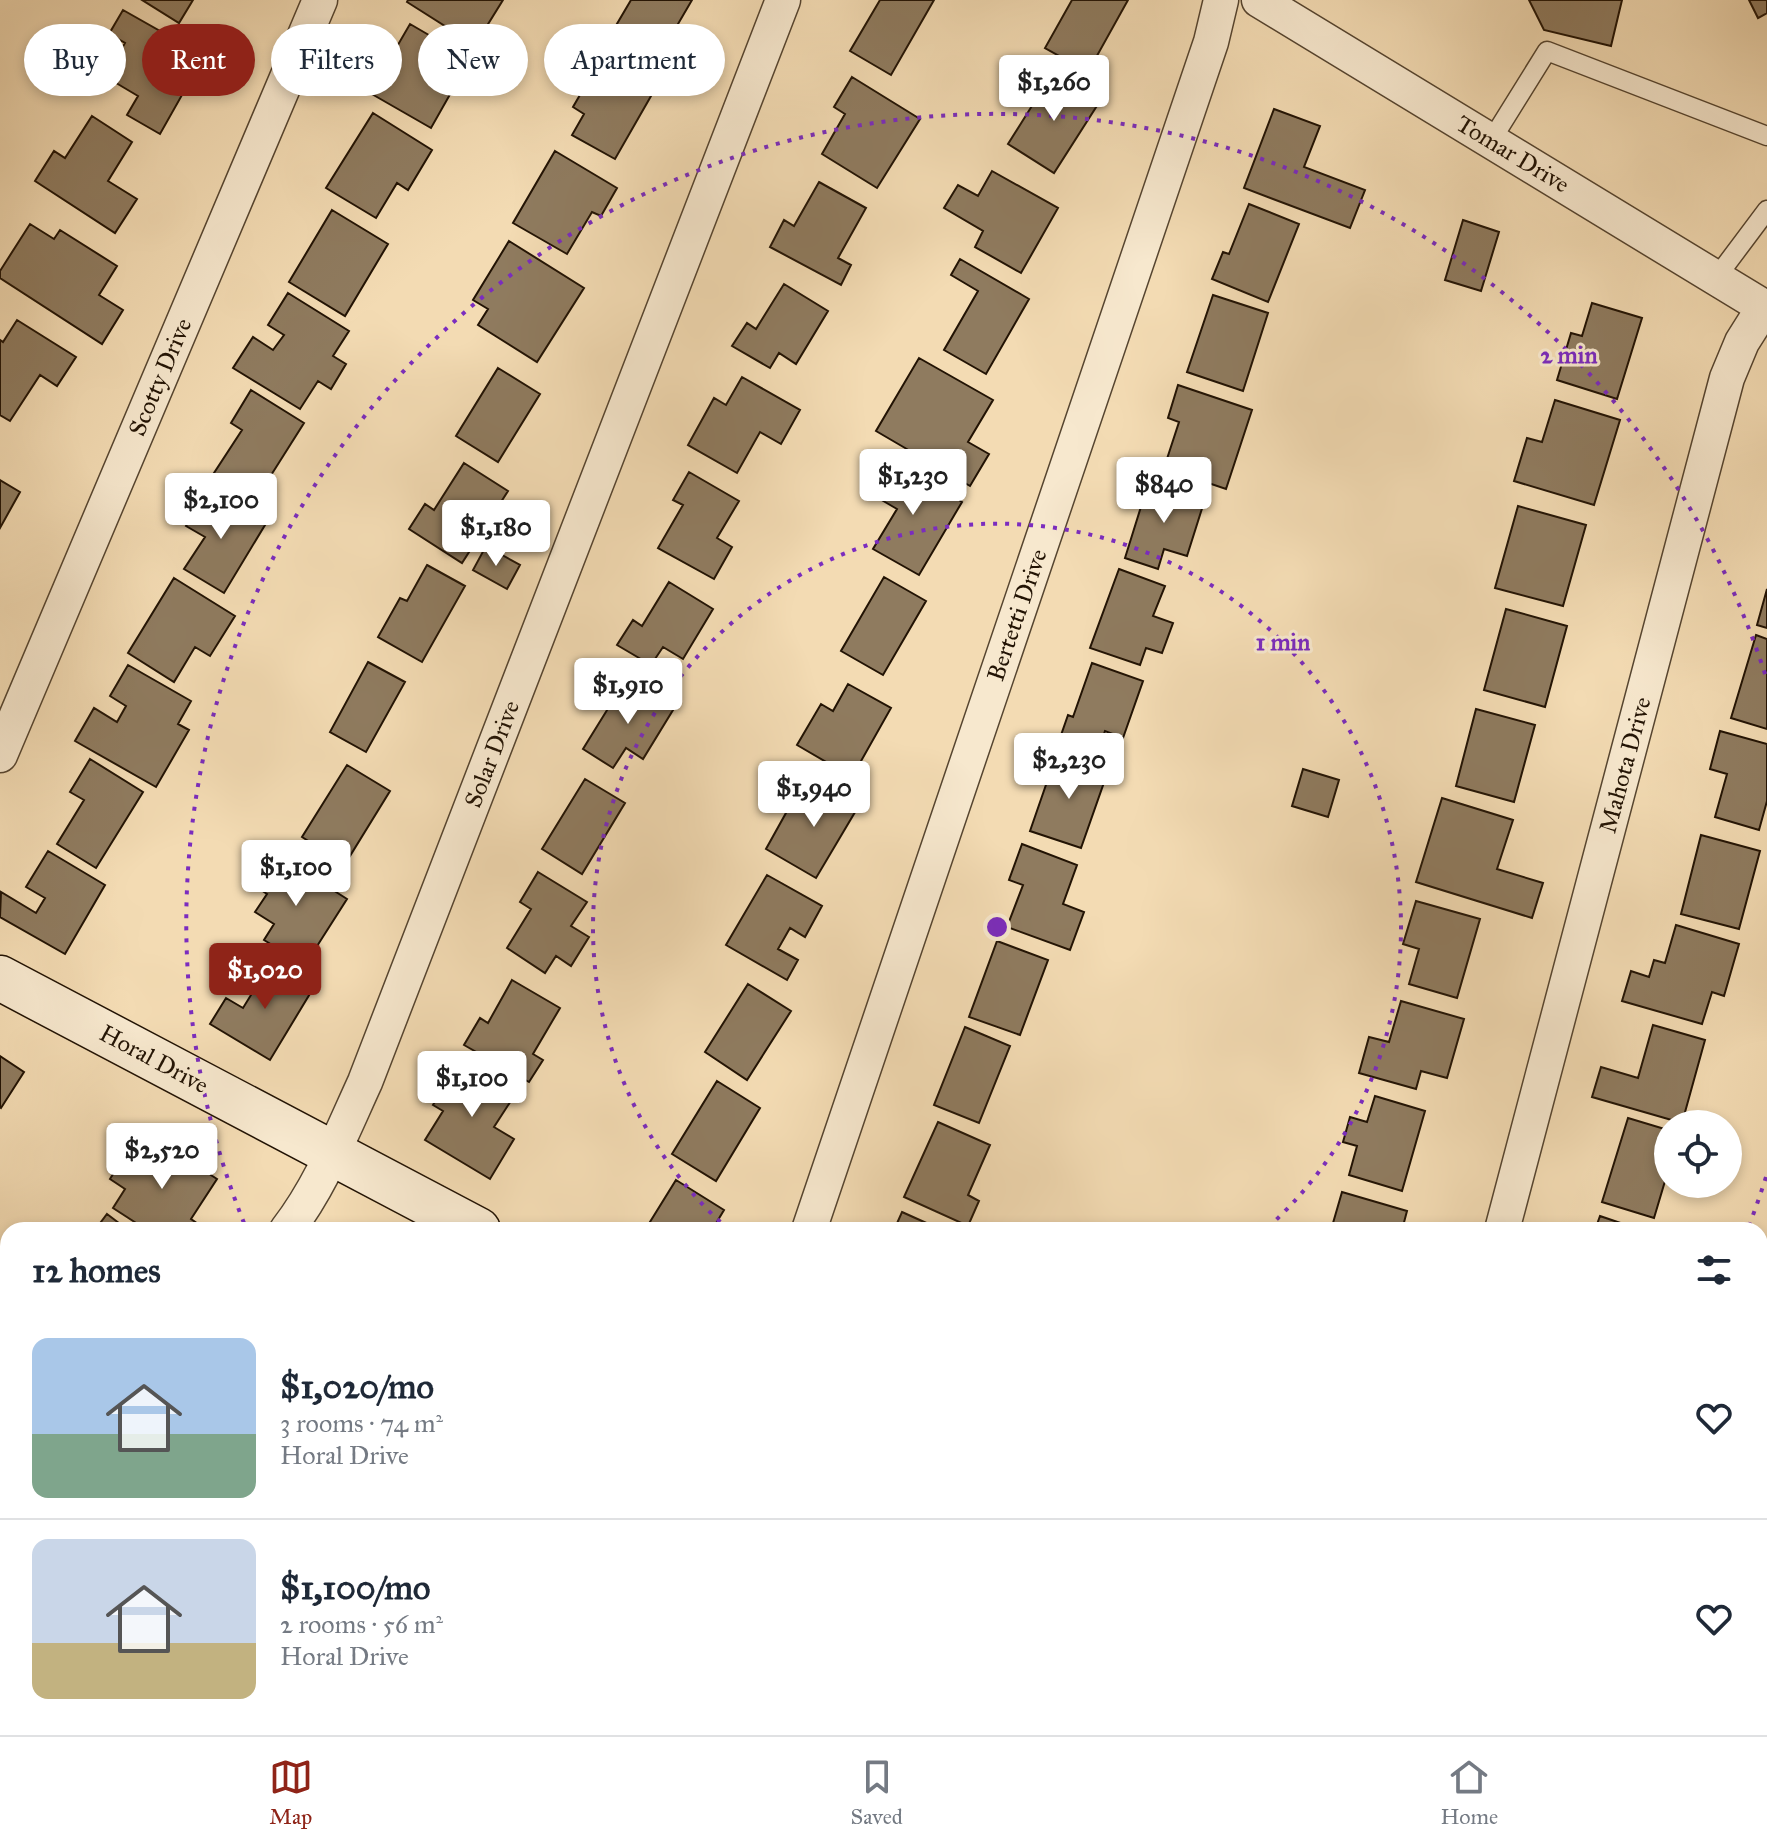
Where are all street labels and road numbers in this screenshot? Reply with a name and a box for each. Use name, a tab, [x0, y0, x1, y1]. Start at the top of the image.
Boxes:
street label: Tomar Drive	[1451, 109, 1575, 199]
street label: Scotty Drive	[122, 314, 198, 440]
street label: Bertetti Drive	[980, 545, 1054, 685]
street label: Mahota Drive	[1592, 694, 1658, 836]
street label: Solar Drive	[458, 696, 526, 812]
street label: Horal Drive	[94, 1018, 214, 1100]

